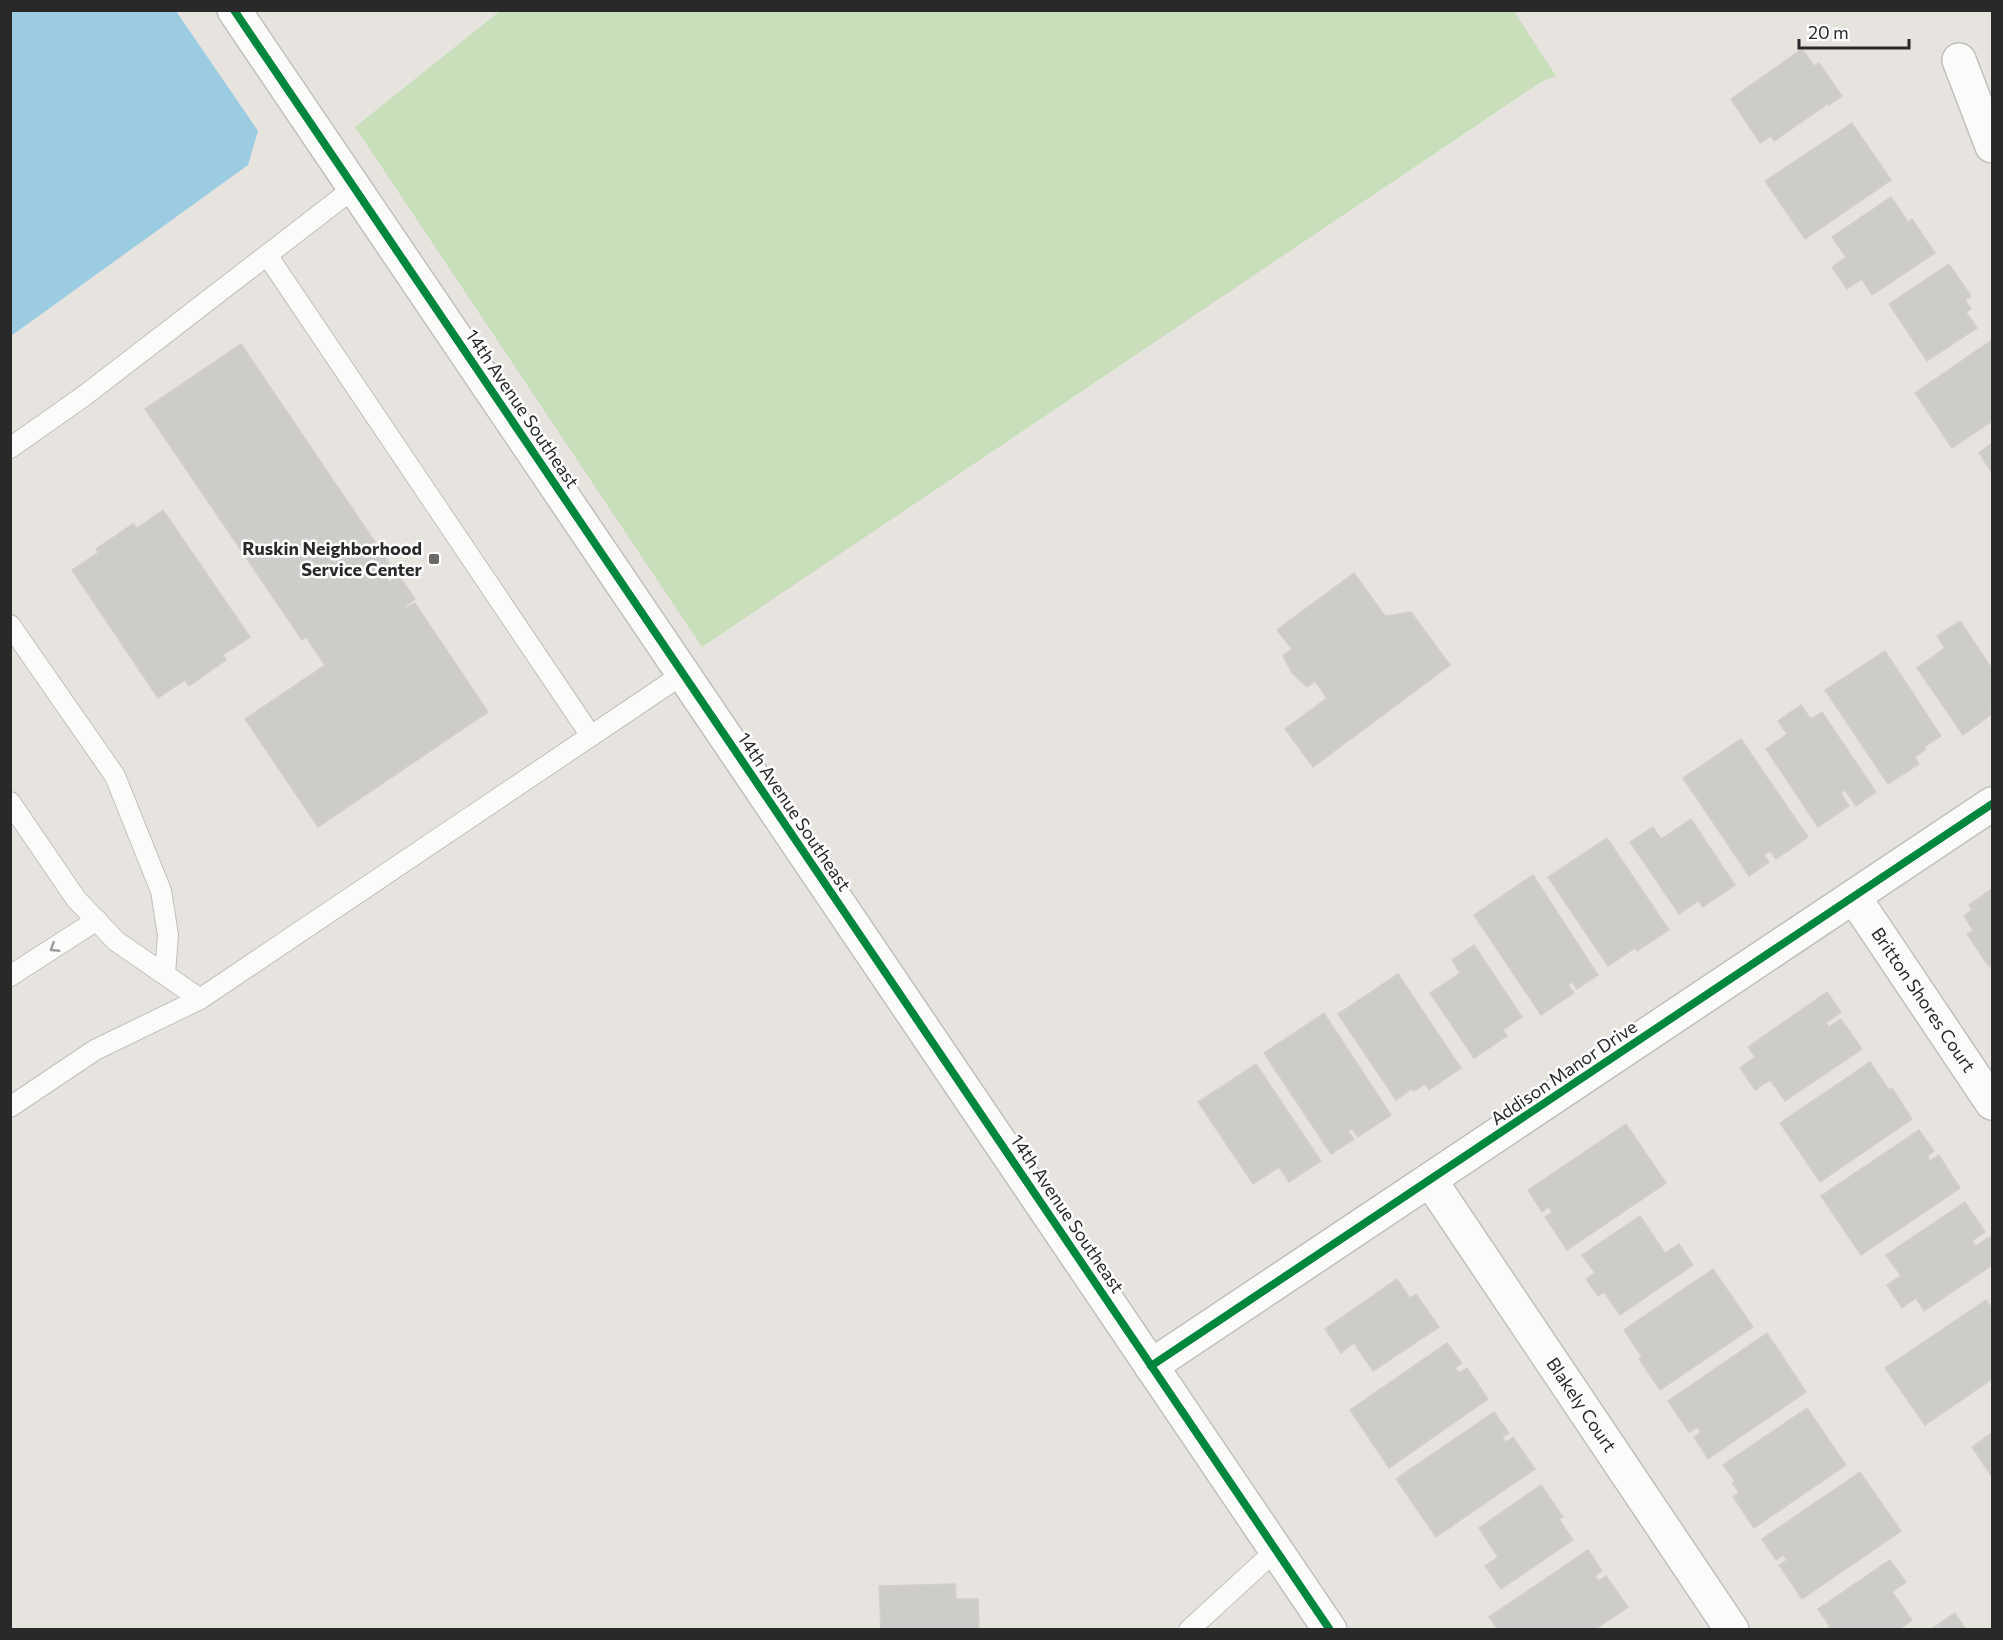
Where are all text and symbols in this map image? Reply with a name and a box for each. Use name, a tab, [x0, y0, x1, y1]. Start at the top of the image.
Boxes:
scale bar	[1799, 12, 1908, 50]
text: 20 m	[1808, 21, 1849, 43]
street label: 14th Avenue Southeast	[462, 325, 584, 492]
place label: Ruskin Neighborhood Service Center	[242, 537, 423, 580]
marker: Ruskin Neighborhood Service Center	[427, 552, 441, 566]
street label: 14th Avenue Southeast	[734, 728, 856, 895]
street label: Britton Shores Court	[1867, 923, 1980, 1076]
one-way arrow	[49, 941, 60, 952]
street label: Addison Manor Drive	[1486, 1015, 1641, 1129]
street label: 14th Avenue Southeast	[1007, 1130, 1129, 1297]
street label: Blakely Court	[1542, 1353, 1622, 1456]

